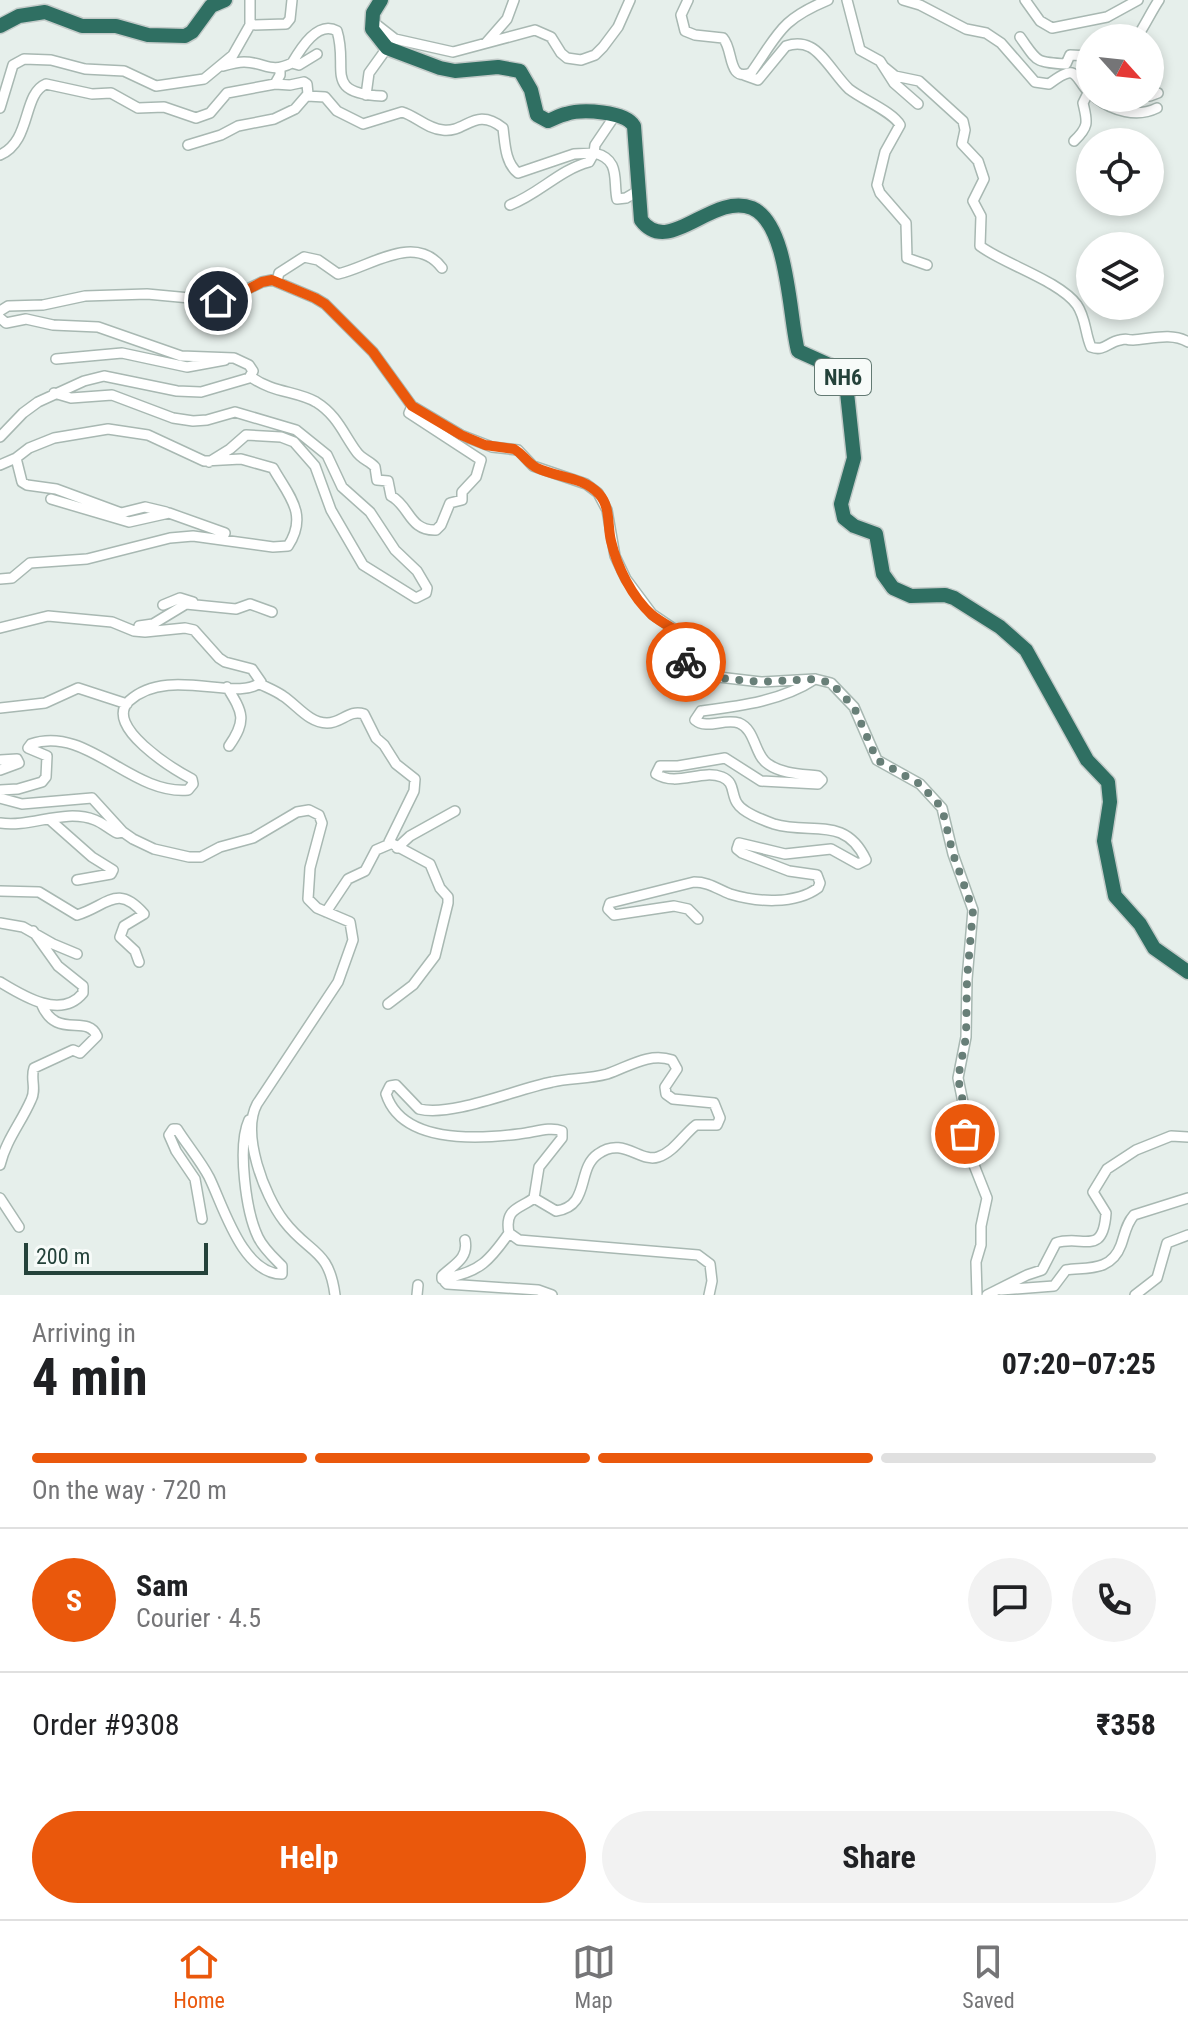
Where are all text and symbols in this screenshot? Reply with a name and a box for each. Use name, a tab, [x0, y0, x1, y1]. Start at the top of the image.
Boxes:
north arrow	[1076, 24, 1164, 112]
map controls	[1076, 24, 1164, 320]
button: locate	[1076, 128, 1164, 216]
button: layers	[1076, 232, 1164, 320]
pin	[184, 267, 252, 335]
icon: home	[196, 279, 240, 323]
road number: NH6	[815, 359, 871, 395]
courier	[646, 622, 726, 702]
icon: bike	[664, 640, 708, 684]
pin	[931, 1100, 999, 1168]
icon: bag	[943, 1112, 987, 1156]
scale bar	[24, 1239, 208, 1275]
text: 200 m	[36, 1244, 90, 1269]
text: Arriving in	[32, 1318, 136, 1348]
text: 07:20–07:25	[1002, 1346, 1156, 1381]
text: 4 min	[32, 1347, 148, 1408]
text: On the way · 720 m	[32, 1475, 227, 1505]
button: chat	[968, 1558, 1052, 1642]
button: phone	[1072, 1558, 1156, 1642]
text: Sam	[136, 1568, 189, 1603]
text: S	[66, 1583, 82, 1618]
text: Courier · 4.5	[136, 1603, 261, 1633]
text: Order #9308	[32, 1707, 180, 1742]
text: ₹358	[1096, 1707, 1156, 1742]
button: Help	[32, 1811, 586, 1903]
button: Share	[602, 1811, 1156, 1903]
tab: Home	[173, 1940, 225, 2013]
tab: Map	[572, 1940, 616, 2013]
tab: Saved	[962, 1940, 1015, 2013]

